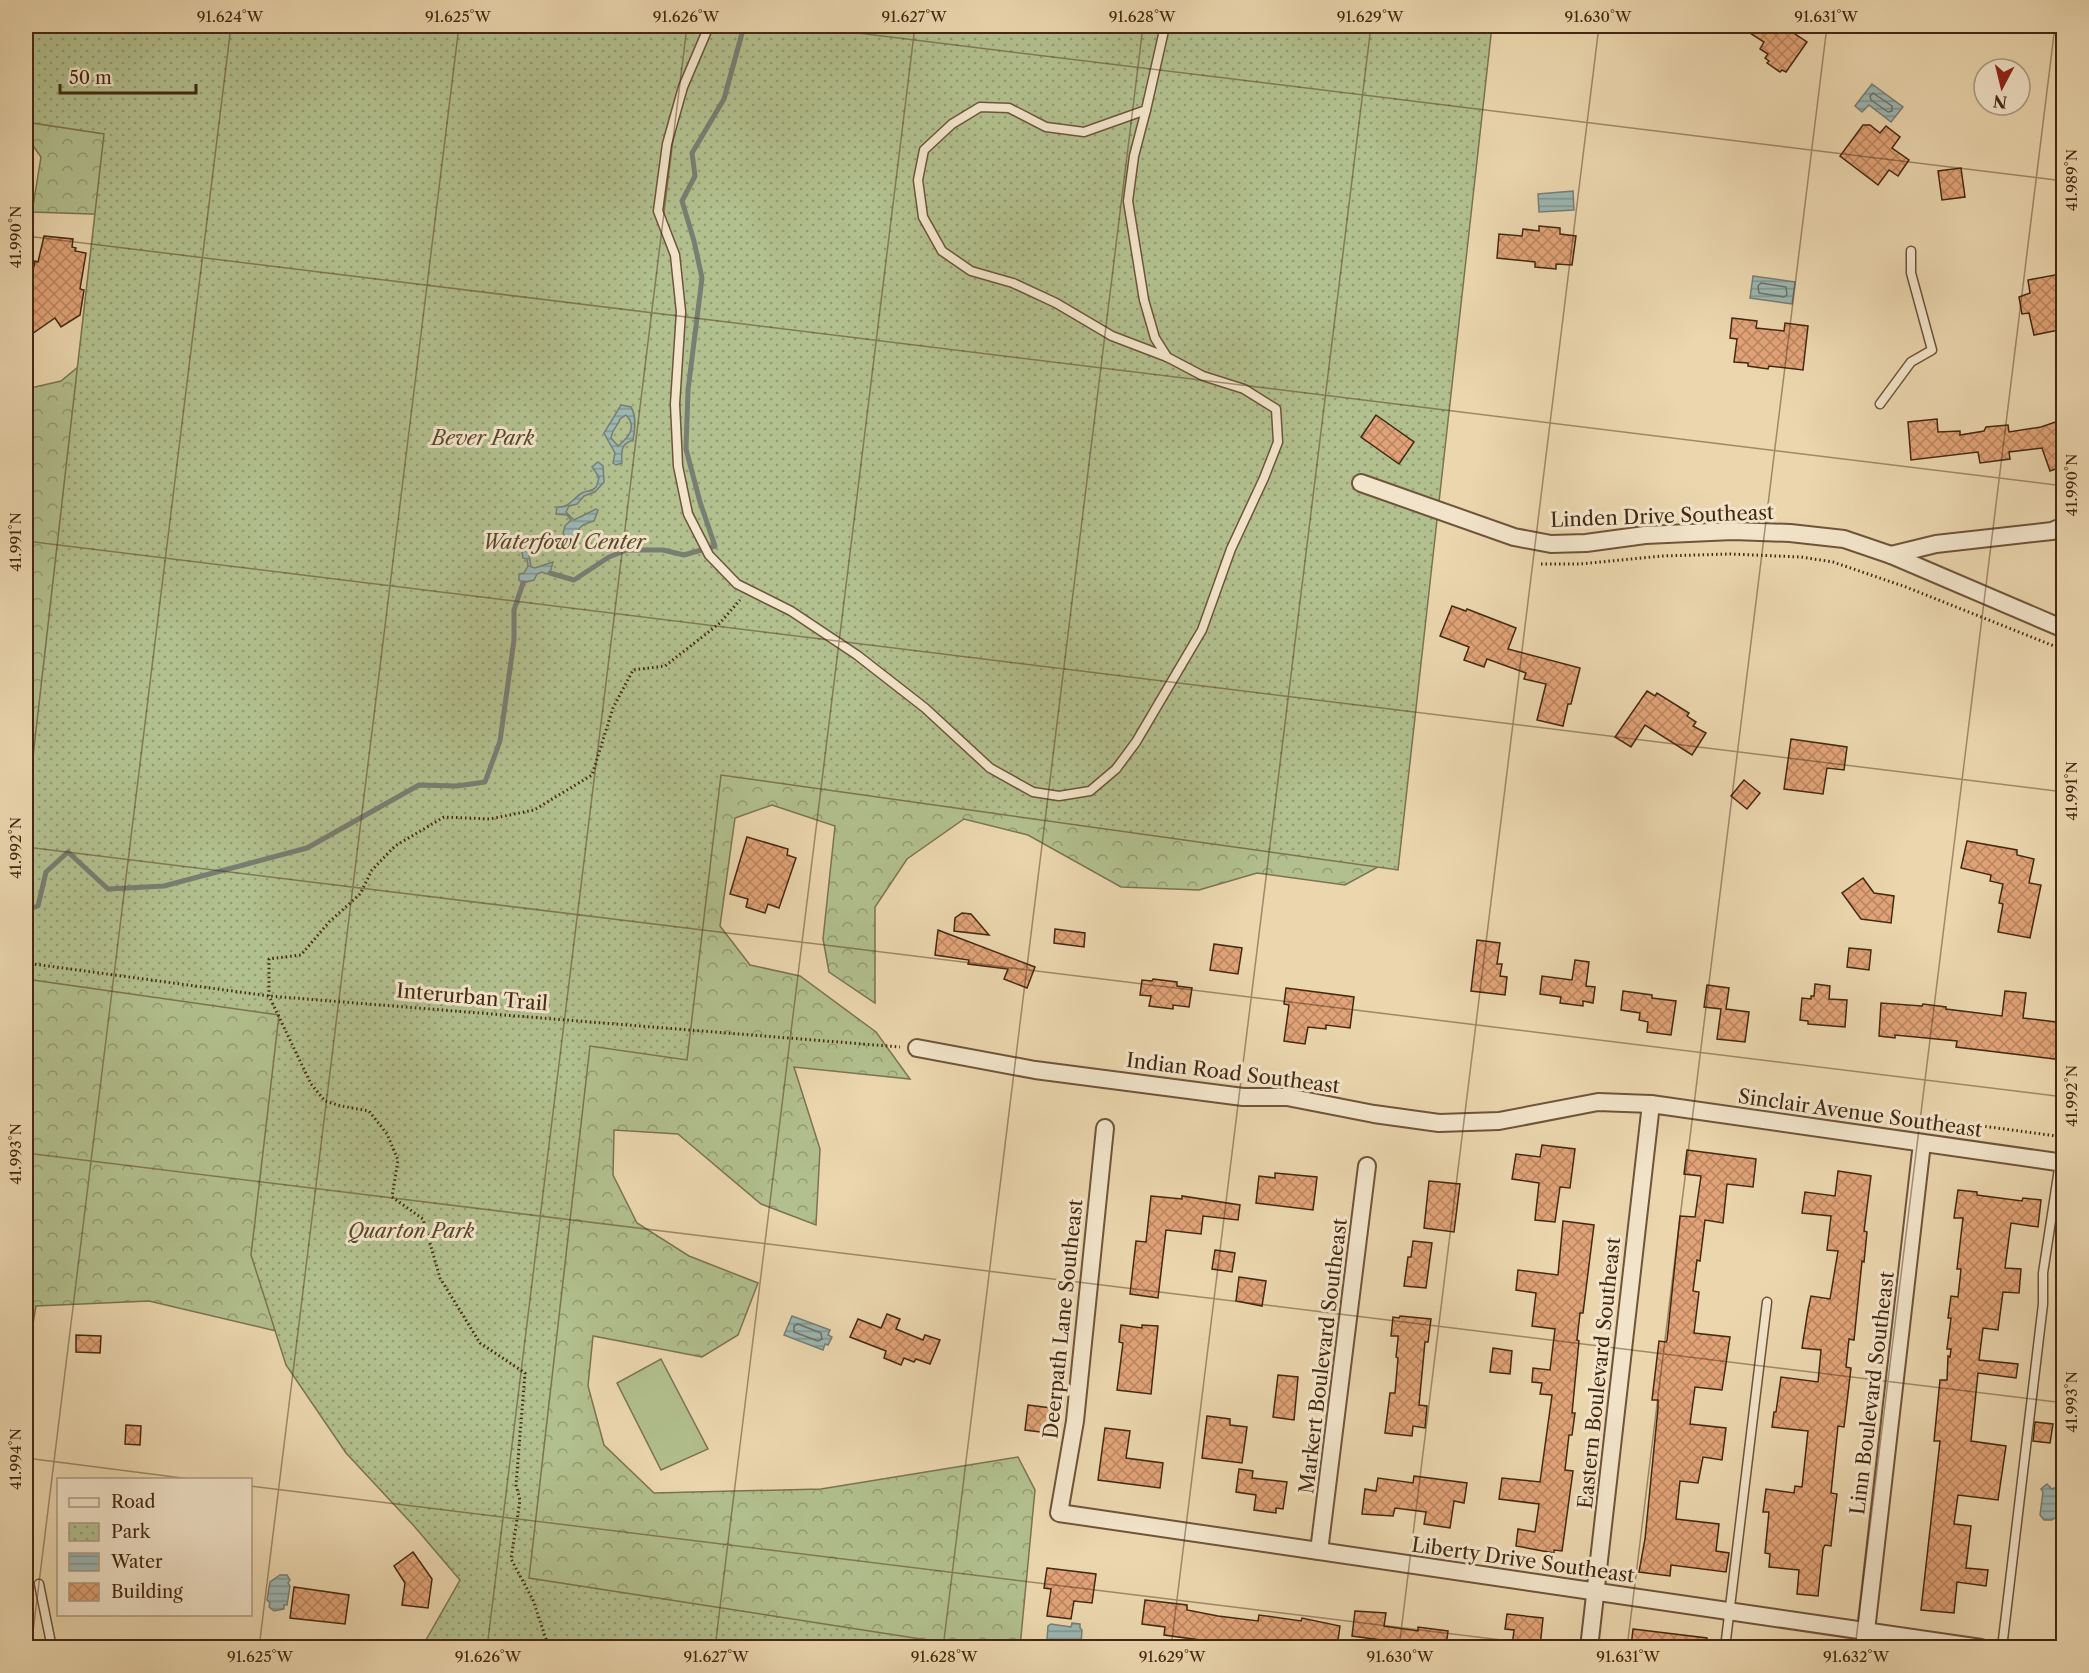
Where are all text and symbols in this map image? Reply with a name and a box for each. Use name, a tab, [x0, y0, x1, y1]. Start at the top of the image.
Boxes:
text: 91.624°W	[197, 7, 264, 26]
text: 91.625°W	[425, 7, 492, 26]
text: 91.626°W	[653, 7, 720, 26]
text: 91.627°W	[881, 7, 947, 26]
text: 91.628°W	[1109, 7, 1176, 26]
text: 91.629°W	[1337, 7, 1404, 26]
text: 91.630°W	[1565, 7, 1632, 26]
text: 91.631°W	[1794, 7, 1858, 26]
scale bar	[60, 57, 196, 95]
north arrow	[1972, 57, 2032, 117]
text: 50 m	[69, 67, 112, 89]
text: N	[1992, 91, 2008, 113]
text: 41.989°N	[2062, 149, 2081, 211]
text: 41.990°N	[6, 206, 25, 268]
park label: Bever Park	[430, 426, 535, 450]
text: 41.990°N	[2062, 454, 2081, 516]
street label: Linden Drive Southeast	[1550, 500, 1774, 532]
text: 41.991°N	[6, 512, 25, 572]
park label: Waterfowl Center	[482, 530, 647, 554]
text: 41.991°N	[2062, 761, 2081, 821]
text: 41.992°N	[6, 817, 25, 879]
street label: Interurban Trail	[395, 978, 549, 1016]
street label: Indian Road Southeast	[1125, 1048, 1341, 1098]
text: 41.992°N	[2062, 1065, 2081, 1127]
street label: Sinclair Avenue Southeast	[1736, 1084, 1984, 1142]
text: 41.993°N	[6, 1123, 25, 1185]
street label: Deerpath Lane Southeast	[1038, 1198, 1088, 1440]
street label: Markert Boulevard Southeast	[1294, 1217, 1352, 1495]
park label: Quarton Park	[348, 1219, 475, 1243]
street label: Eastern Boulevard Southeast	[1573, 1236, 1625, 1510]
street label: Linn Boulevard Southeast	[1845, 1270, 1899, 1516]
text: 41.993°N	[2062, 1371, 2081, 1433]
text: 41.994°N	[6, 1428, 25, 1490]
legend	[57, 1478, 252, 1616]
text: Road	[111, 1491, 156, 1513]
text: Park	[111, 1521, 152, 1543]
street label: Liberty Drive Southeast	[1410, 1532, 1636, 1588]
text: Water	[110, 1551, 163, 1573]
text: Building	[111, 1581, 183, 1603]
text: 91.625°W	[227, 1647, 294, 1666]
text: 91.626°W	[455, 1647, 522, 1666]
text: 91.627°W	[683, 1647, 749, 1666]
text: 91.628°W	[911, 1647, 978, 1666]
text: 91.629°W	[1139, 1647, 1206, 1666]
text: 91.630°W	[1367, 1647, 1434, 1666]
text: 91.631°W	[1596, 1647, 1660, 1666]
text: 91.632°W	[1823, 1647, 1890, 1666]

